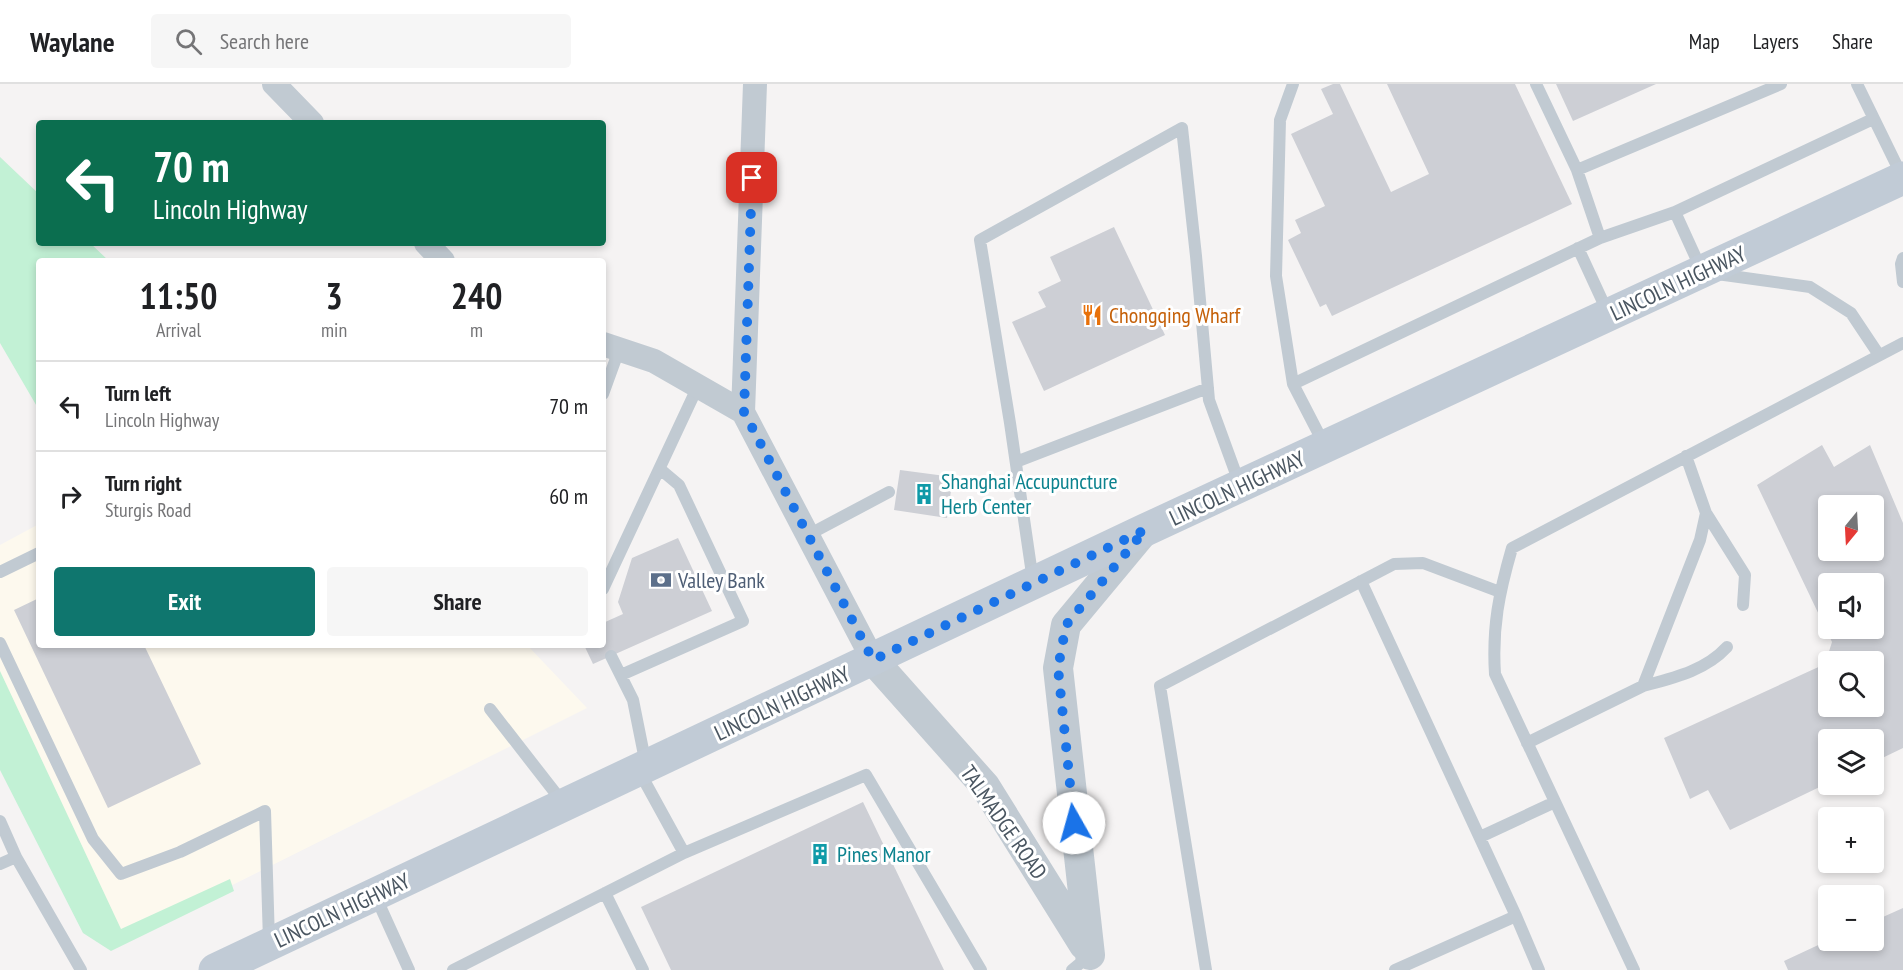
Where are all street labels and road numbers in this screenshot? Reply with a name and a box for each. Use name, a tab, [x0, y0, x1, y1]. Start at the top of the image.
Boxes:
street label: LINCOLN HIGHWAY	[1606, 239, 1750, 327]
street label: LINCOLN HIGHWAY	[1165, 444, 1309, 532]
street label: LINCOLN HIGHWAY	[710, 659, 854, 747]
street label: TALMADGE ROAD	[955, 760, 1053, 884]
street label: LINCOLN HIGHWAY	[270, 866, 414, 954]

